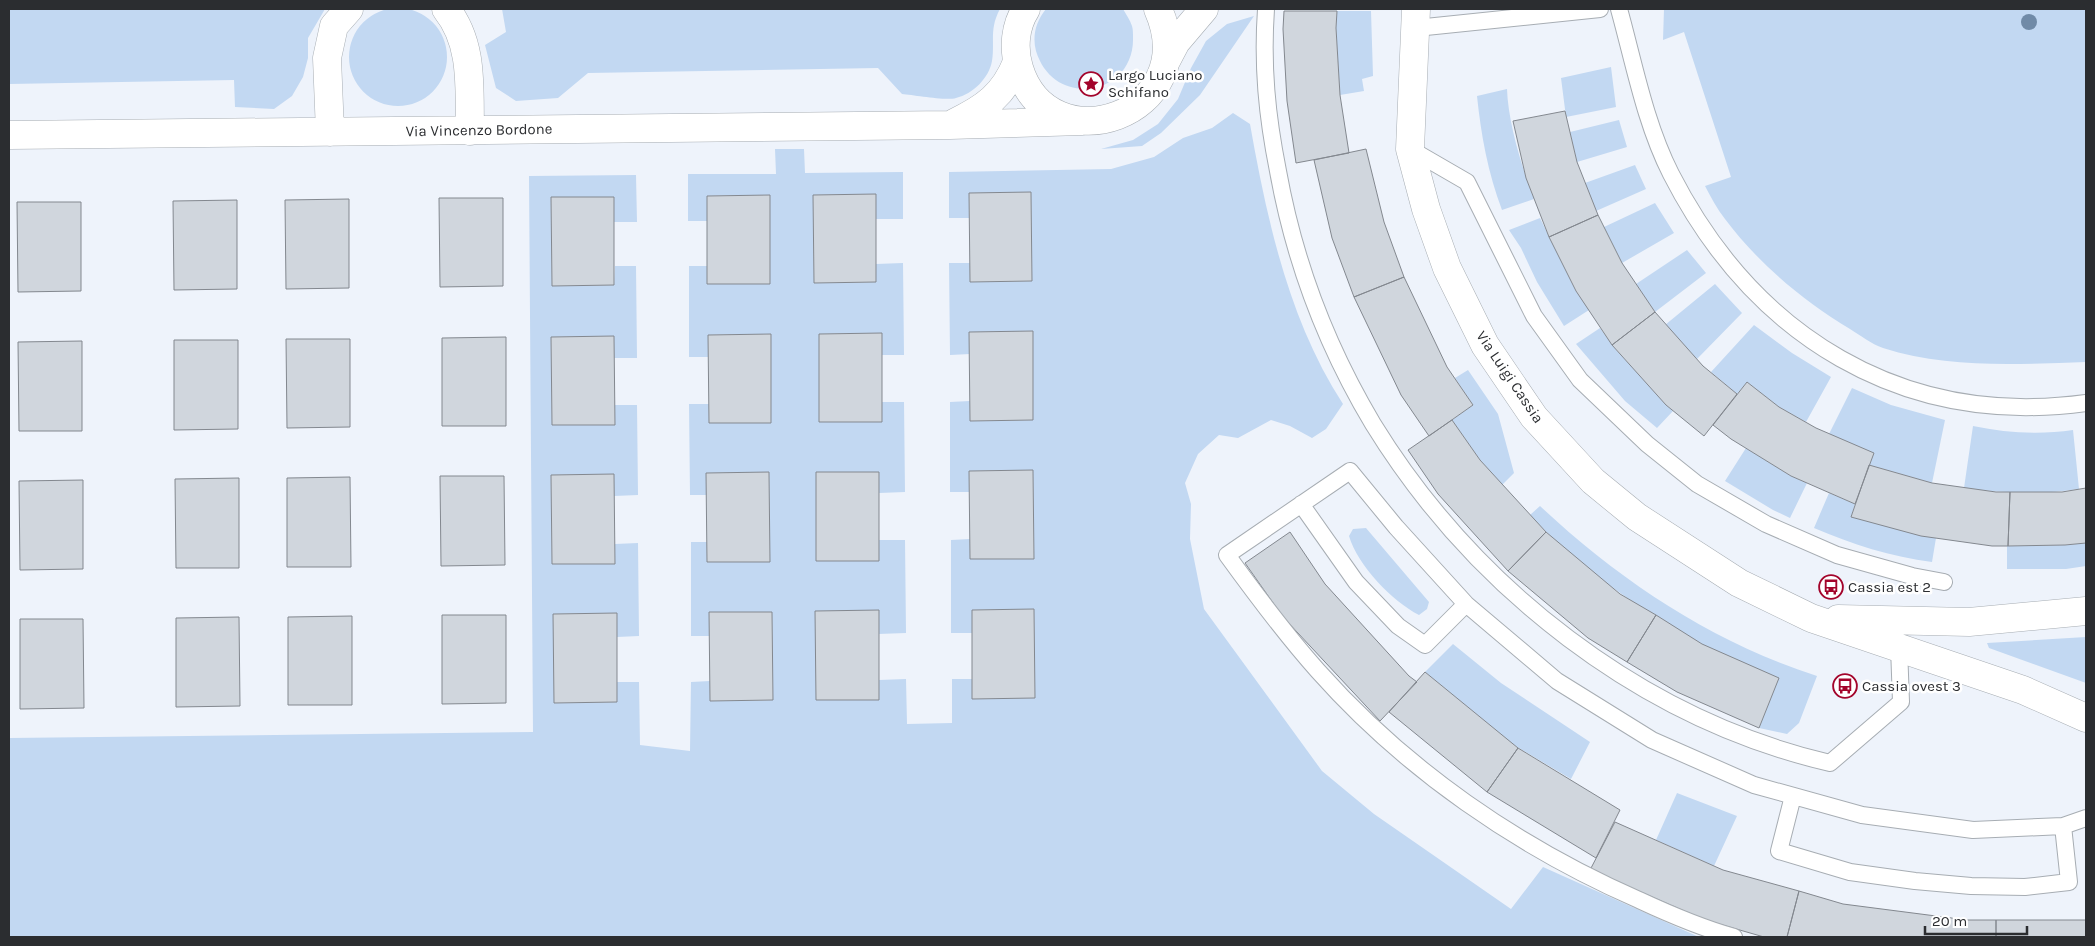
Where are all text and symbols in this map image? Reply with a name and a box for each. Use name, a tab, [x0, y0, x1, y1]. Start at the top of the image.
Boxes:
place label: Largo Luciano Schifano	[1108, 66, 1203, 101]
place icon: Largo Luciano Schifano	[1078, 71, 1104, 97]
street label: Via Vincenzo Bordone	[405, 120, 553, 140]
street label: Via Luigi Cassia	[1472, 327, 1548, 427]
bus stop icon: Cassia est 2	[1818, 574, 1844, 600]
place label: Cassia est 2	[1848, 578, 1931, 596]
bus stop icon: Cassia ovest 3	[1832, 673, 1858, 699]
place label: Cassia ovest 3	[1862, 677, 1961, 695]
scale bar	[1925, 904, 2028, 936]
text: 20 m	[1932, 912, 1967, 930]

